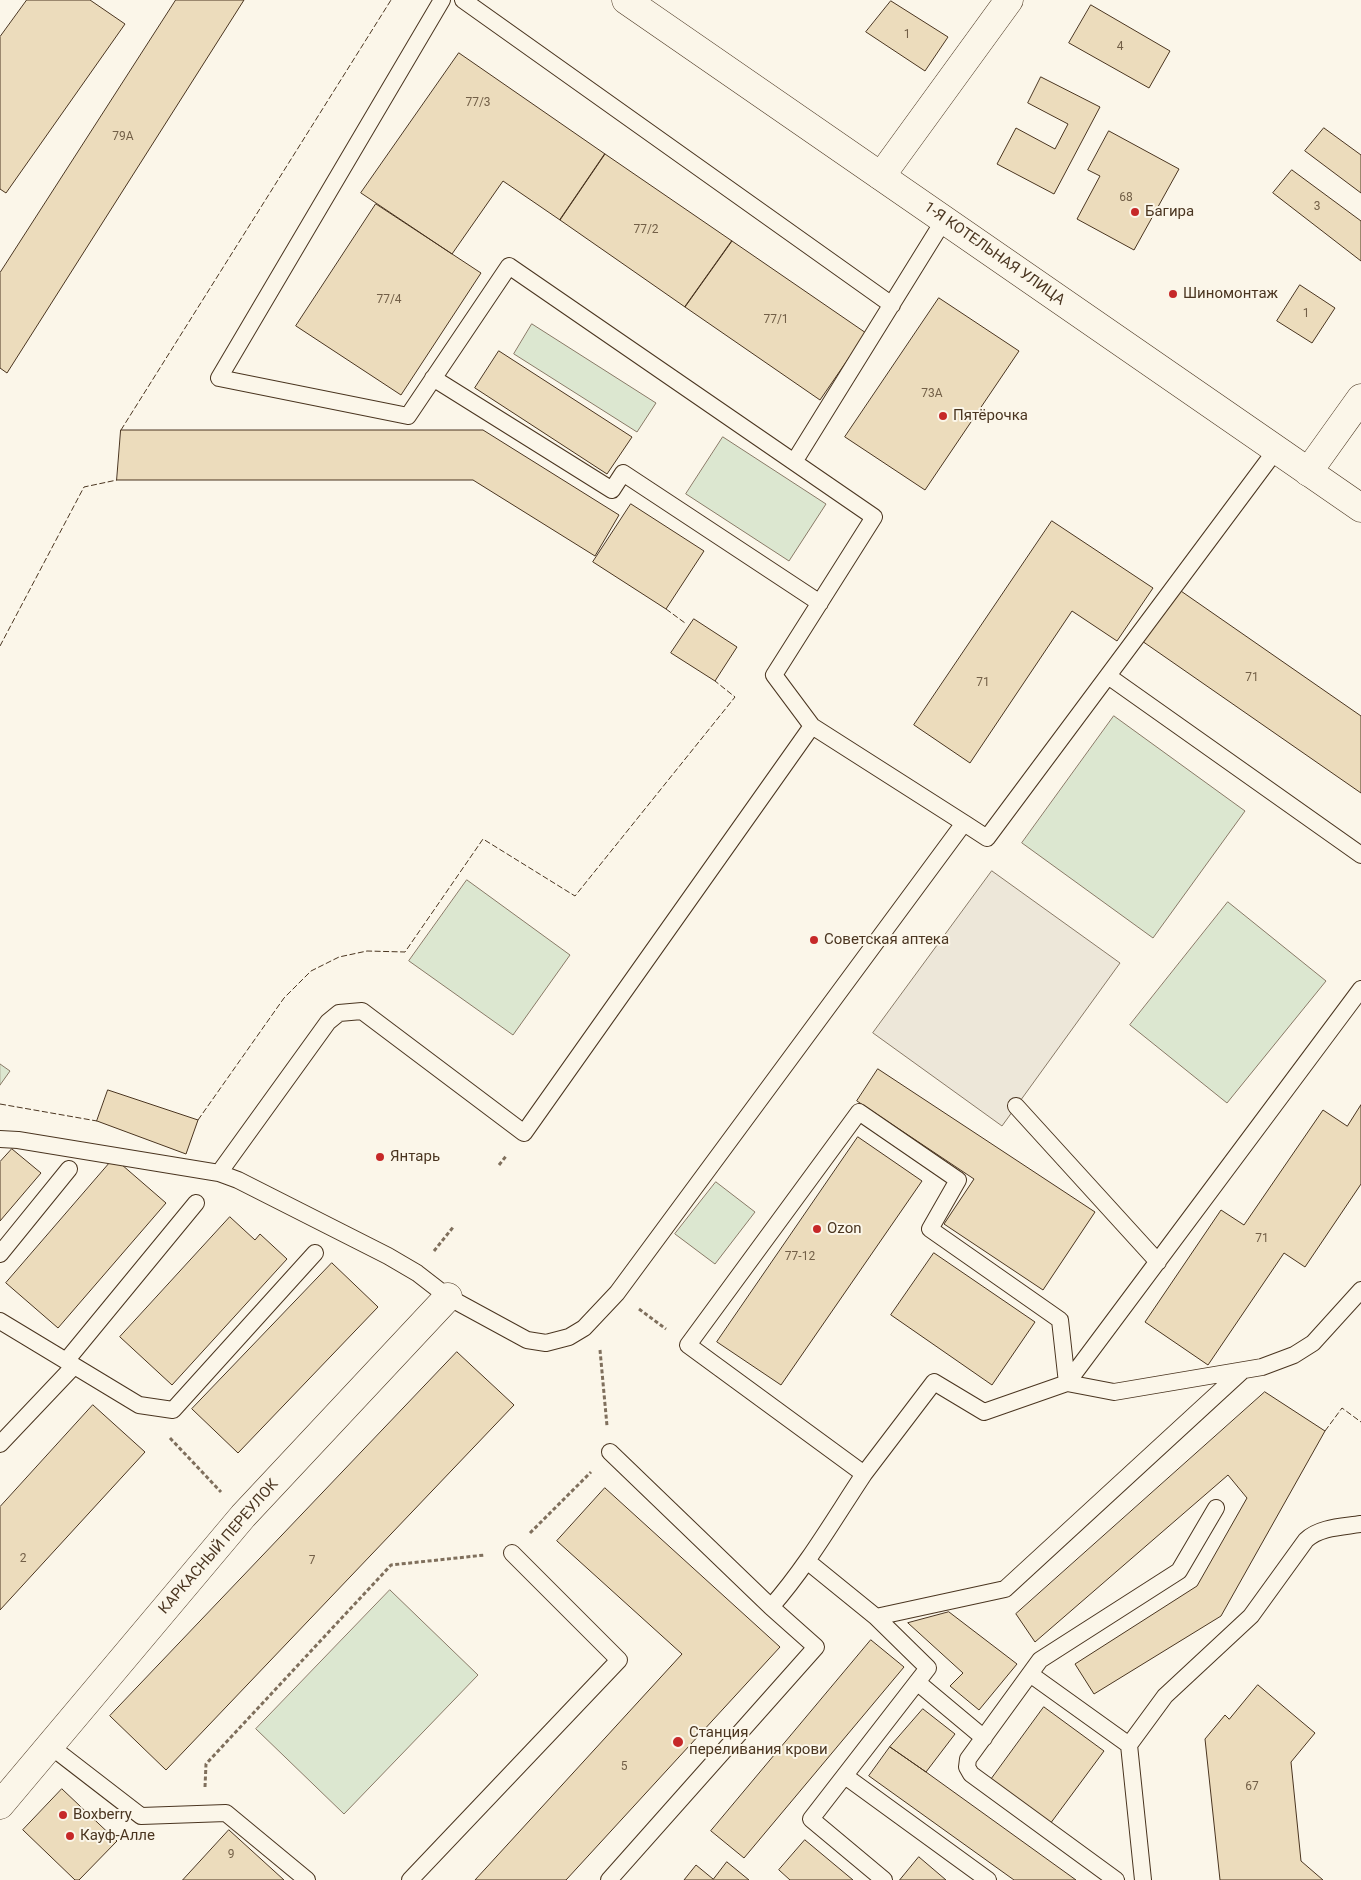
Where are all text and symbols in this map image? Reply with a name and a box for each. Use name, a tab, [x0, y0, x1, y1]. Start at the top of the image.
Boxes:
house number: 1	[904, 28, 910, 42]
house number: 4	[1117, 40, 1123, 54]
house number: 77/3	[465, 96, 491, 110]
house number: 79А	[112, 130, 134, 144]
house number: 68	[1119, 191, 1133, 205]
street label: 1-Я КОТЕЛЬНАЯ УЛИЦА	[920, 198, 1068, 310]
house number: 3	[1314, 200, 1320, 214]
place label: Багира	[1145, 203, 1194, 221]
marker: Багира	[1129, 206, 1141, 218]
house number: 77/2	[633, 223, 659, 237]
place label: Шиномонтаж	[1183, 285, 1278, 303]
marker: Шиномонтаж	[1167, 288, 1179, 300]
house number: 77/4	[376, 293, 402, 307]
house number: 1	[1303, 307, 1309, 321]
house number: 77/1	[763, 313, 789, 327]
house number: 73А	[921, 387, 943, 401]
place label: Пятёрочка	[953, 407, 1028, 425]
marker: Пятёрочка	[937, 410, 949, 422]
house number: 71	[1245, 671, 1259, 685]
house number: 71	[976, 676, 990, 690]
place label: Советская аптека	[824, 931, 949, 949]
marker: Советская аптека	[808, 934, 820, 946]
place label: Янтарь	[390, 1148, 440, 1166]
marker: Янтарь	[374, 1151, 386, 1163]
place label: Ozon	[827, 1220, 861, 1238]
marker: Ozon	[811, 1223, 823, 1235]
house number: 71	[1255, 1232, 1269, 1246]
house number: 77-12	[785, 1250, 815, 1264]
street label: КАРКАСНЫЙ ПЕРЕУЛОК	[155, 1476, 283, 1618]
house number: 2	[20, 1552, 26, 1566]
house number: 7	[309, 1554, 315, 1568]
place label: Станция переливания крови	[689, 1724, 828, 1759]
marker: Станция переливания крови	[671, 1735, 685, 1749]
house number: 5	[621, 1760, 627, 1774]
house number: 67	[1245, 1780, 1259, 1794]
place label: Boxberry	[73, 1806, 132, 1824]
marker: Boxberry	[57, 1809, 69, 1821]
place label: Кауф-Алле	[80, 1827, 155, 1845]
marker: Кауф-Алле	[64, 1830, 76, 1842]
house number: 9	[228, 1848, 234, 1862]

